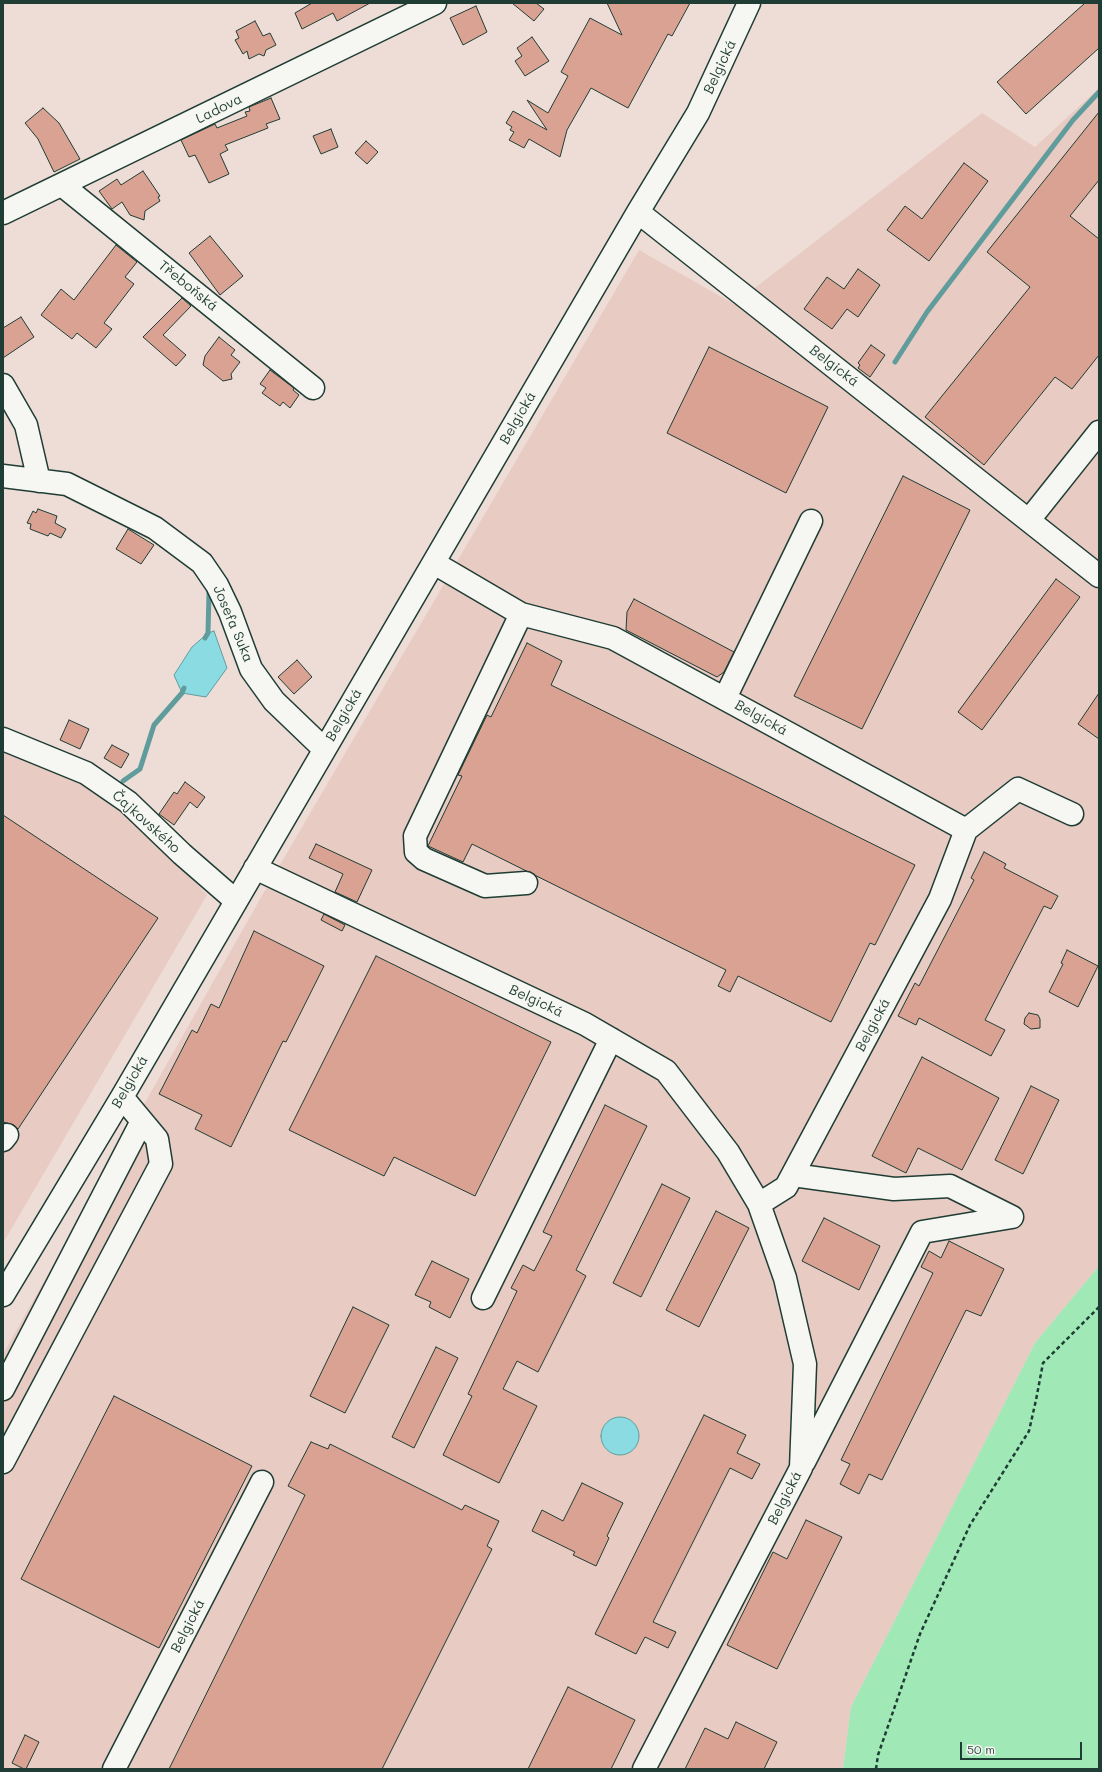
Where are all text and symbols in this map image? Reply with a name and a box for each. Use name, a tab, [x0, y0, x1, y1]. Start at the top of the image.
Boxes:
street label: Belgická	[700, 37, 740, 97]
street label: Ladova	[193, 91, 245, 127]
street label: Třeboňská	[155, 257, 221, 315]
street label: Belgická	[806, 342, 862, 390]
street label: Belgická	[496, 389, 540, 447]
street label: Josefa Suka	[209, 583, 257, 665]
street label: Belgická	[322, 686, 366, 744]
street label: Belgická	[732, 697, 790, 739]
street label: Čajkovského	[109, 787, 183, 857]
street label: Belgická	[506, 981, 566, 1021]
street label: Belgická	[852, 996, 894, 1054]
street label: Belgická	[108, 1053, 152, 1111]
street label: Belgická	[764, 1468, 806, 1528]
street label: Belgická	[167, 1596, 209, 1656]
scale bar	[962, 1734, 1084, 1760]
text: 50 m	[967, 1741, 995, 1757]

